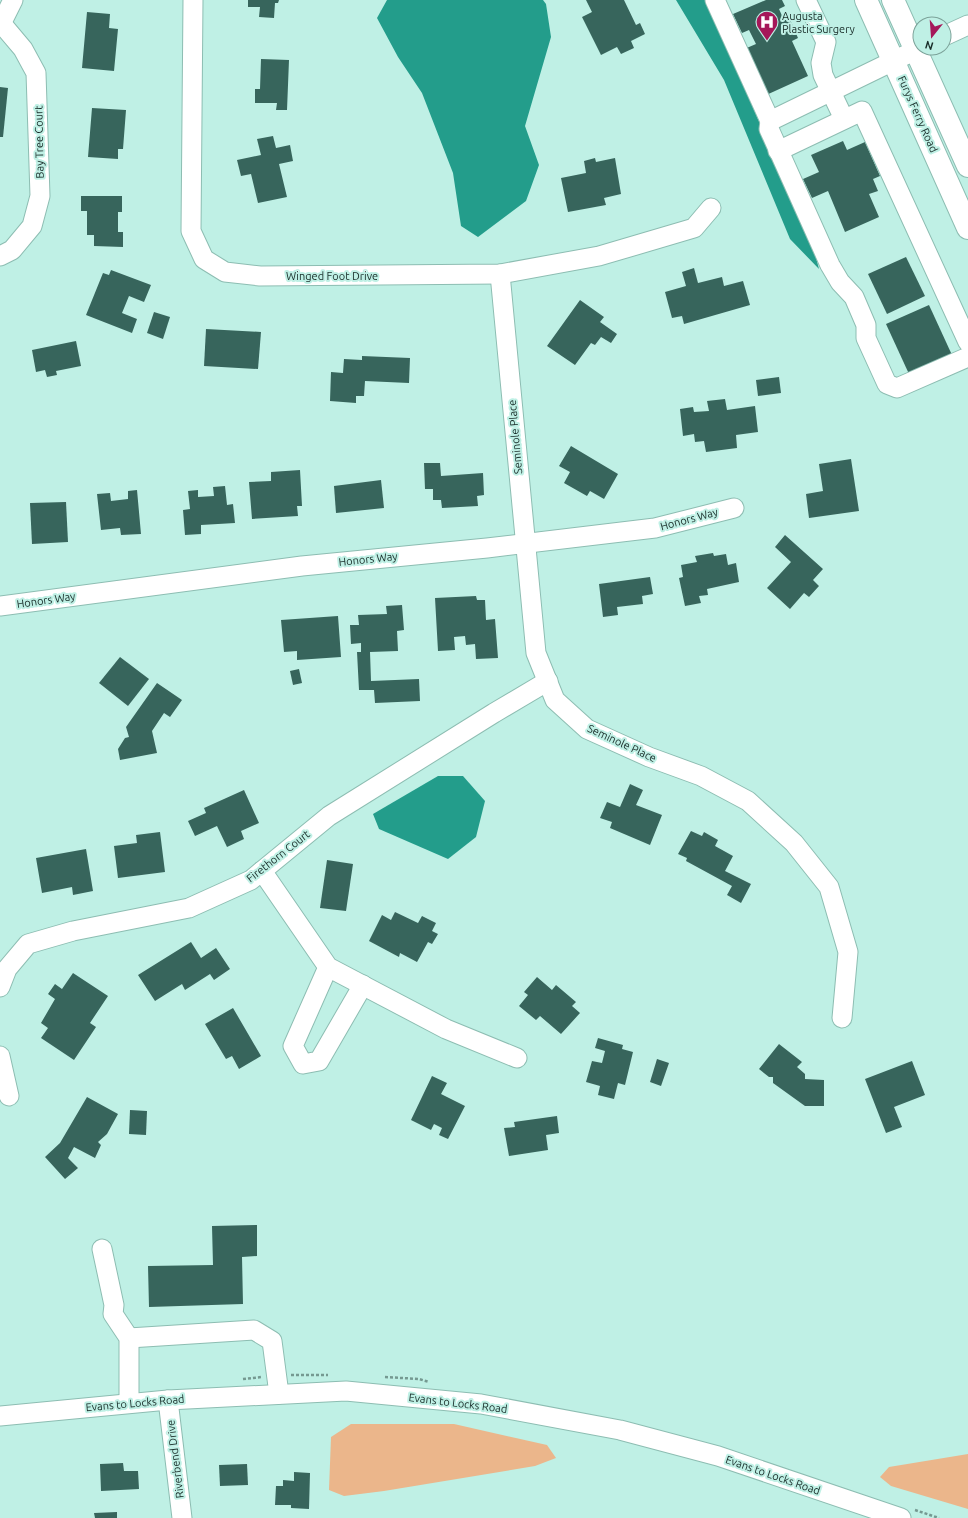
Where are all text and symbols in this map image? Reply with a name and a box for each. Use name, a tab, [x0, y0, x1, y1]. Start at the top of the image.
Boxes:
hospital icon: Augusta Plastic Surgery	[754, 9, 780, 42]
place label: Augusta Plastic Surgery	[782, 10, 856, 35]
north arrow	[912, 16, 952, 56]
text: N	[923, 39, 935, 53]
street label: Furys Ferry Road	[896, 74, 940, 154]
street label: Bay Tree Court	[32, 105, 46, 179]
street label: Winged Foot Drive	[286, 270, 378, 282]
street label: Seminole Place	[506, 399, 524, 475]
street label: Honors Way	[659, 505, 720, 532]
street label: Honors Way	[338, 550, 399, 568]
street label: Honors Way	[16, 590, 77, 610]
street label: Seminole Place	[586, 722, 658, 764]
street label: Firethorn Court	[244, 827, 312, 884]
street label: Evans to Locks Road	[408, 1391, 508, 1415]
street label: Evans to Locks Road	[85, 1393, 185, 1413]
street label: Riverbend Drive	[164, 1419, 186, 1499]
street label: Evans to Locks Road	[724, 1453, 822, 1497]

